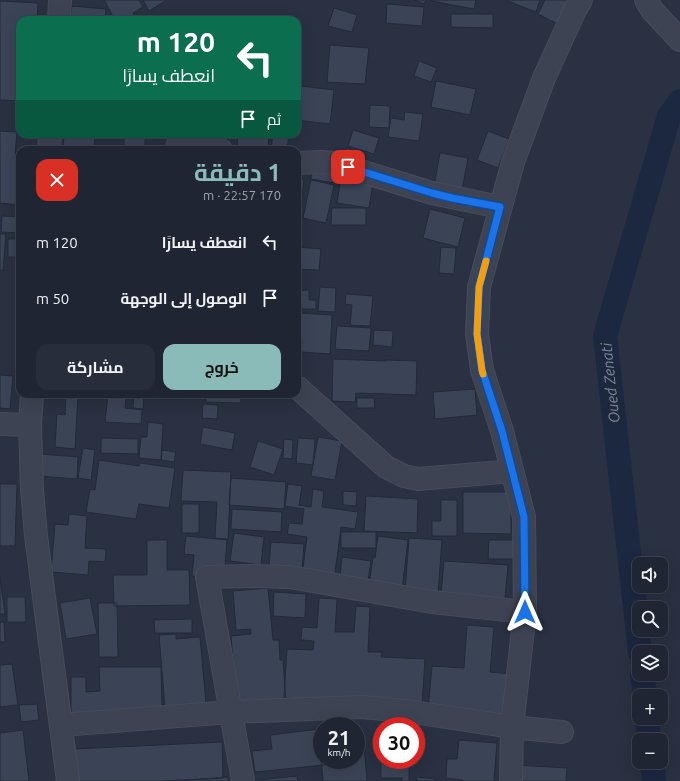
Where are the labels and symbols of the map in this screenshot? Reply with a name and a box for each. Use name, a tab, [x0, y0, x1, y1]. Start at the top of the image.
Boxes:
pin	[331, 150, 365, 184]
water label: Oued Zenati	[597, 341, 623, 424]
position arrow	[504, 591, 546, 633]
speed limit sign: 30	[373, 717, 425, 769]

